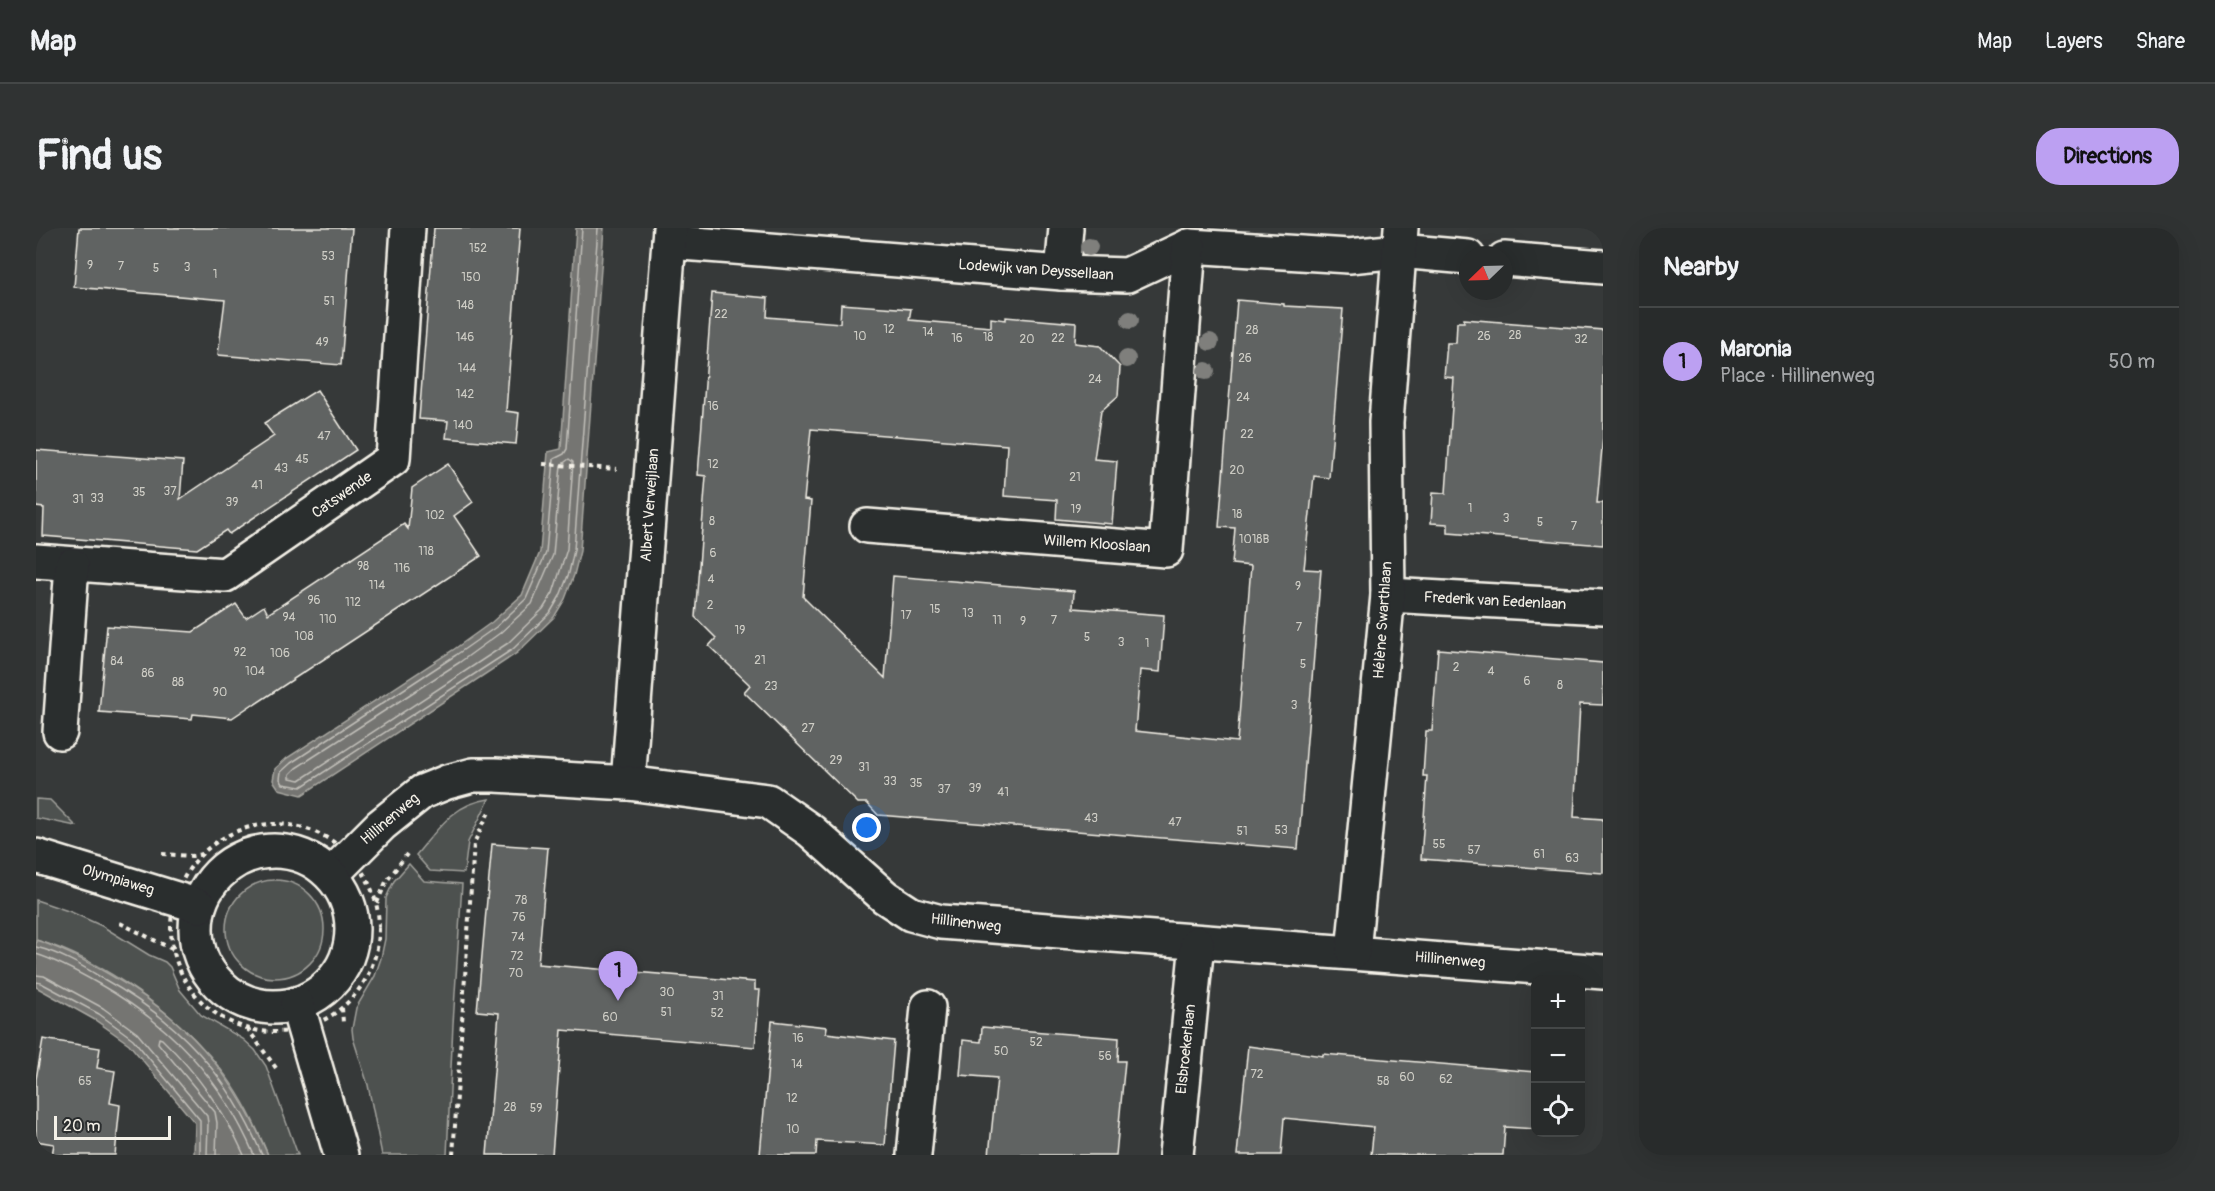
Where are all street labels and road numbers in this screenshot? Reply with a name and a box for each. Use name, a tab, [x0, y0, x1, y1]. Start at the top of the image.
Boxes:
street label: Lodewijk van Deyssellaan	[958, 255, 1114, 285]
street label: Albert Verweijlaan	[637, 447, 663, 563]
street label: Catswende	[308, 467, 376, 523]
street label: Willem Klooslaan	[1043, 531, 1151, 557]
street label: Hélène Swarthlaan	[1369, 560, 1397, 680]
street label: Frederik van Eedenlaan	[1423, 588, 1567, 614]
street label: Hillinenweg	[357, 789, 423, 849]
street label: Olympiaweg	[80, 860, 156, 900]
street label: Hillinenweg	[930, 909, 1002, 937]
street label: Hillinenweg	[1414, 947, 1486, 973]
street label: Elsbroekerlaan	[1172, 1003, 1200, 1095]

